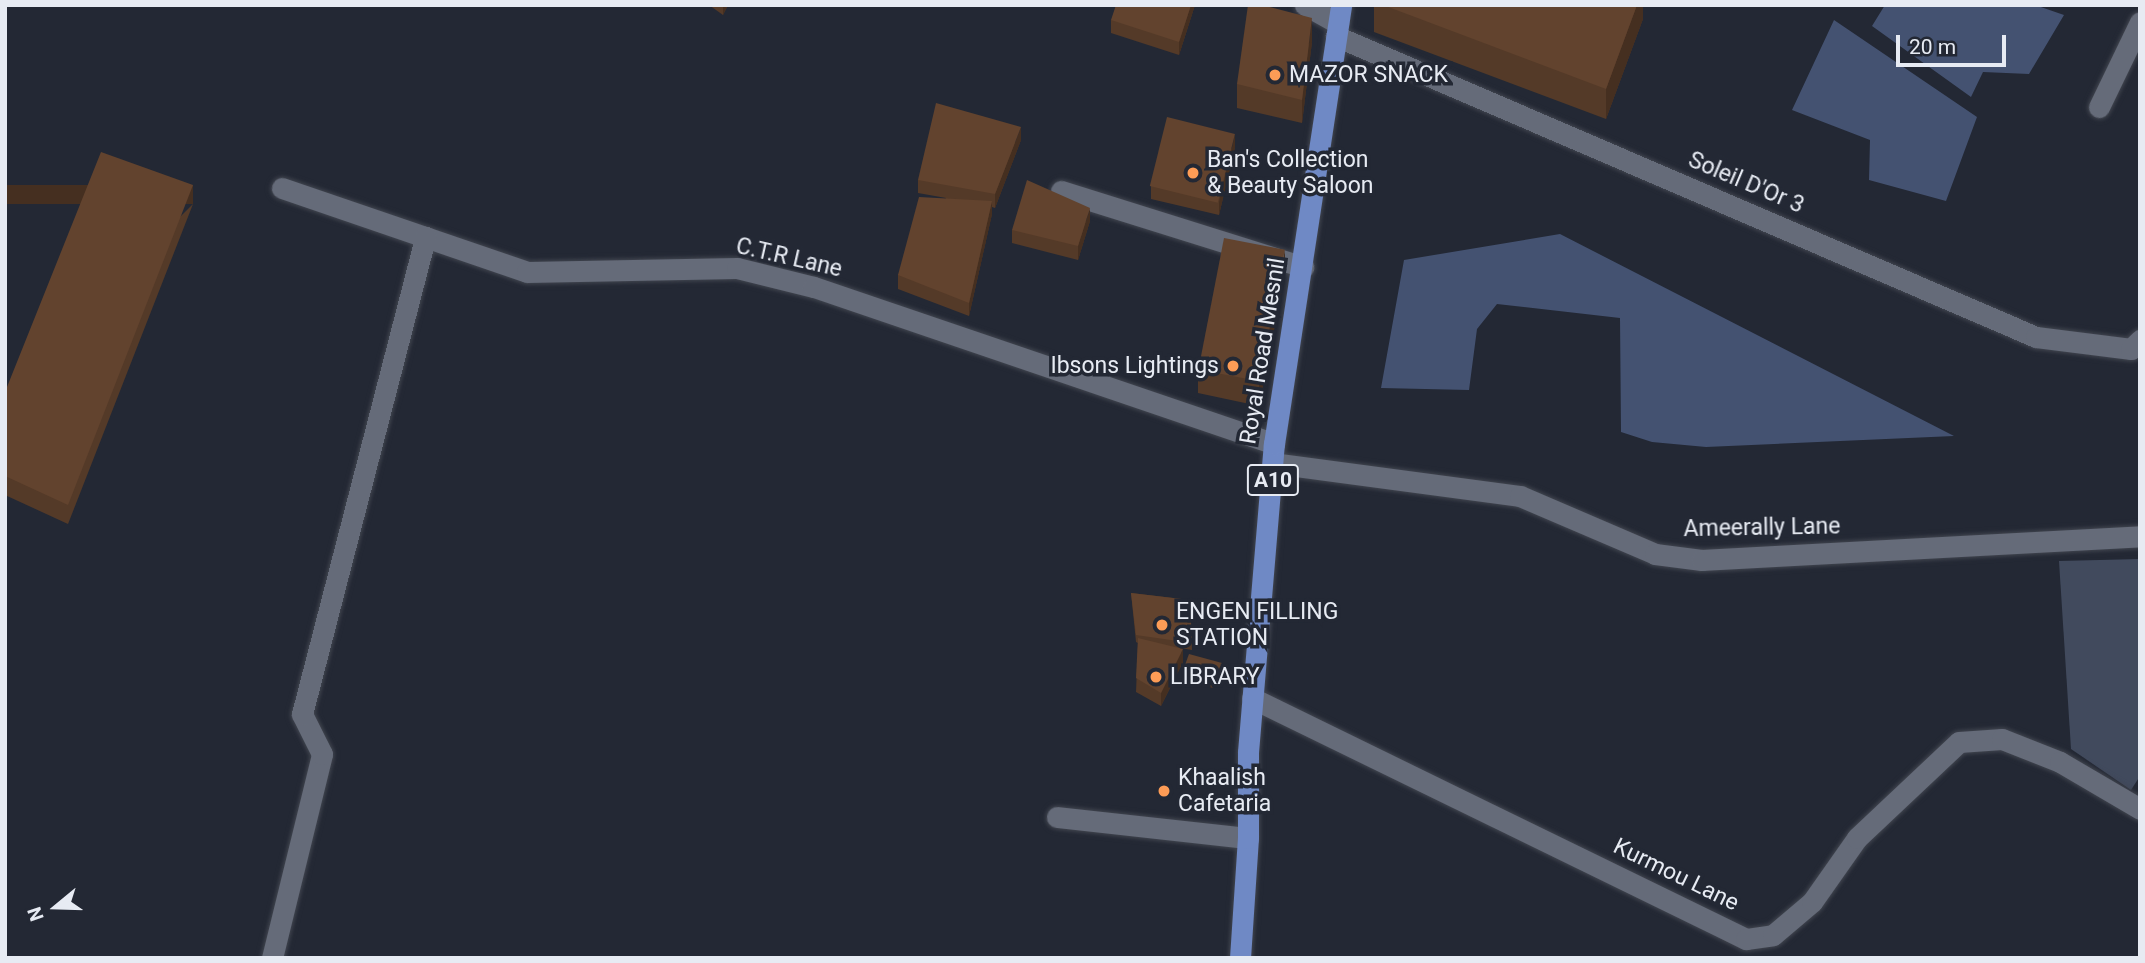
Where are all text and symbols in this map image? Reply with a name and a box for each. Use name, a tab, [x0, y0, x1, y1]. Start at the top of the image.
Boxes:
scale bar	[1900, 21, 2010, 65]
text: 20 m	[1909, 35, 1956, 59]
place label: MAZOR SNACK	[1289, 61, 1448, 89]
marker: MAZOR SNACK	[1267, 67, 1283, 83]
place label: Ban's Collection & Beauty Saloon	[1207, 146, 1374, 200]
street label: Soleil D'Or 3	[1684, 146, 1808, 220]
marker: Ban's Collection & Beauty Saloon	[1185, 165, 1201, 181]
street label: C.T.R Lane	[733, 232, 845, 284]
street label: Royal Road Mesnil	[1235, 256, 1291, 446]
place label: Ibsons Lightings	[1050, 352, 1219, 380]
marker: Ibsons Lightings	[1225, 358, 1241, 374]
road number: A10	[1247, 462, 1299, 498]
street label: Ameerally Lane	[1683, 513, 1841, 543]
place label: ENGEN FILLING STATION	[1176, 598, 1338, 652]
marker: ENGEN FILLING STATION	[1154, 617, 1170, 633]
place label: LIBRARY	[1170, 663, 1260, 691]
marker: LIBRARY	[1148, 669, 1164, 685]
place label: Khaalish Cafetaria	[1178, 764, 1271, 818]
marker: Khaalish Cafetaria	[1156, 783, 1172, 799]
street label: Kurmou Lane	[1609, 833, 1743, 917]
north arrow	[21, 872, 91, 942]
text: N	[23, 904, 49, 924]

